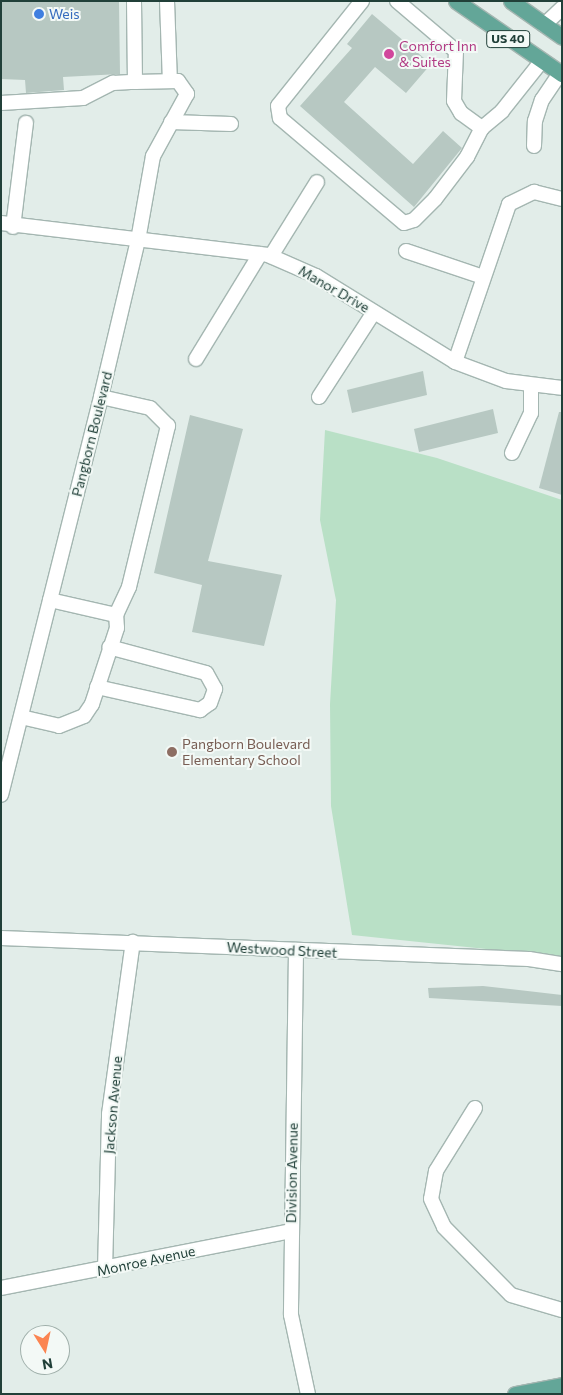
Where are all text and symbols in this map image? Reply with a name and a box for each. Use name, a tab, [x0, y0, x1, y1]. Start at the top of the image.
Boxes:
place label: Weis	[49, 6, 80, 22]
marker: Weis	[33, 8, 45, 20]
road number: US 40	[486, 30, 530, 48]
place label: Comfort Inn & Suites	[399, 38, 477, 70]
marker: Comfort Inn & Suites	[383, 48, 395, 60]
street label: Manor Drive	[296, 262, 372, 316]
street label: Pangborn Boulevard	[68, 370, 116, 498]
place label: Pangborn Boulevard Elementary School	[182, 736, 310, 769]
marker: Pangborn Boulevard Elementary School	[166, 746, 178, 758]
street label: Westwood Street	[226, 939, 338, 961]
street label: Jackson Avenue	[100, 1055, 126, 1155]
street label: Division Avenue	[283, 1123, 301, 1223]
street label: Monroe Avenue	[95, 1242, 197, 1280]
north arrow	[20, 1325, 70, 1375]
text: N	[41, 1355, 54, 1374]

